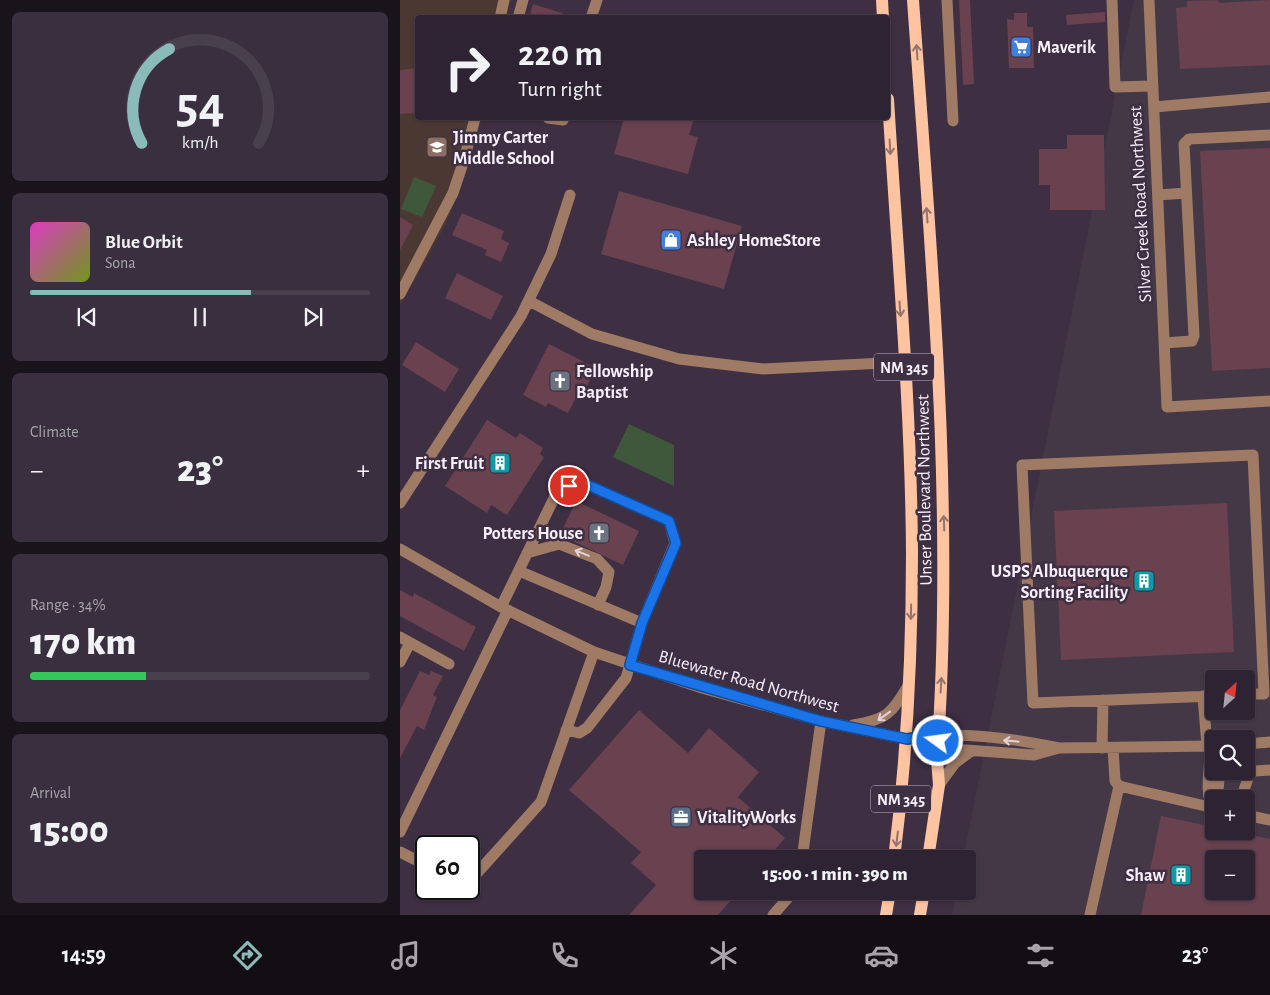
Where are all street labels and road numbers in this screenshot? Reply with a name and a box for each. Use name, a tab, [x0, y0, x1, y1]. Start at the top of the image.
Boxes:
street label: Silver Creek Road Northwest	[1127, 105, 1155, 303]
road number: NM 345	[874, 354, 934, 381]
street label: Unser Boulevard Northwest	[914, 394, 936, 586]
street label: Bluewater Road Northwest	[656, 648, 841, 716]
road number: NM 345	[871, 786, 931, 812]

